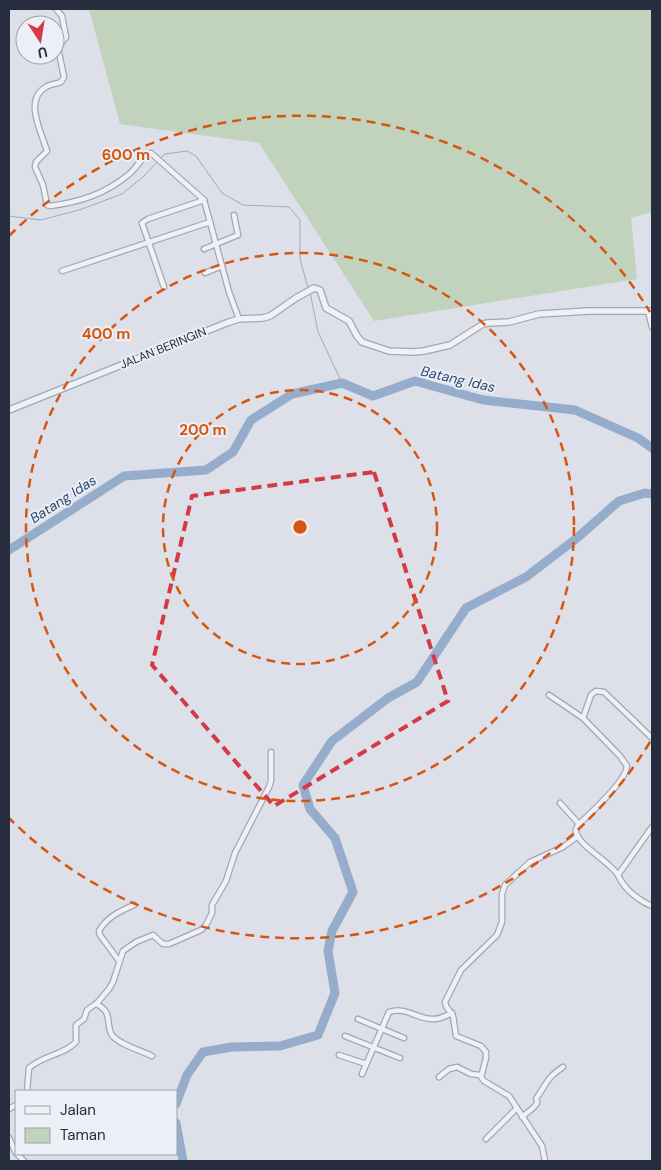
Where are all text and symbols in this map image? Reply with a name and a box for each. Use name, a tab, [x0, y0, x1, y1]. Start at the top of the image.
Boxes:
north arrow	[15, 15, 65, 65]
text: U	[36, 43, 49, 63]
text: 600 m	[102, 145, 150, 165]
street label: JALAN BERINGIN	[117, 323, 209, 373]
text: 400 m	[82, 324, 130, 344]
water label: Batang Idas	[419, 362, 497, 396]
text: 200 m	[179, 420, 227, 440]
water label: Batang Idas	[26, 471, 100, 527]
centre of rings	[291, 518, 309, 536]
legend	[15, 1090, 178, 1155]
text: Jalan	[60, 1100, 96, 1120]
text: Taman	[60, 1125, 106, 1145]

